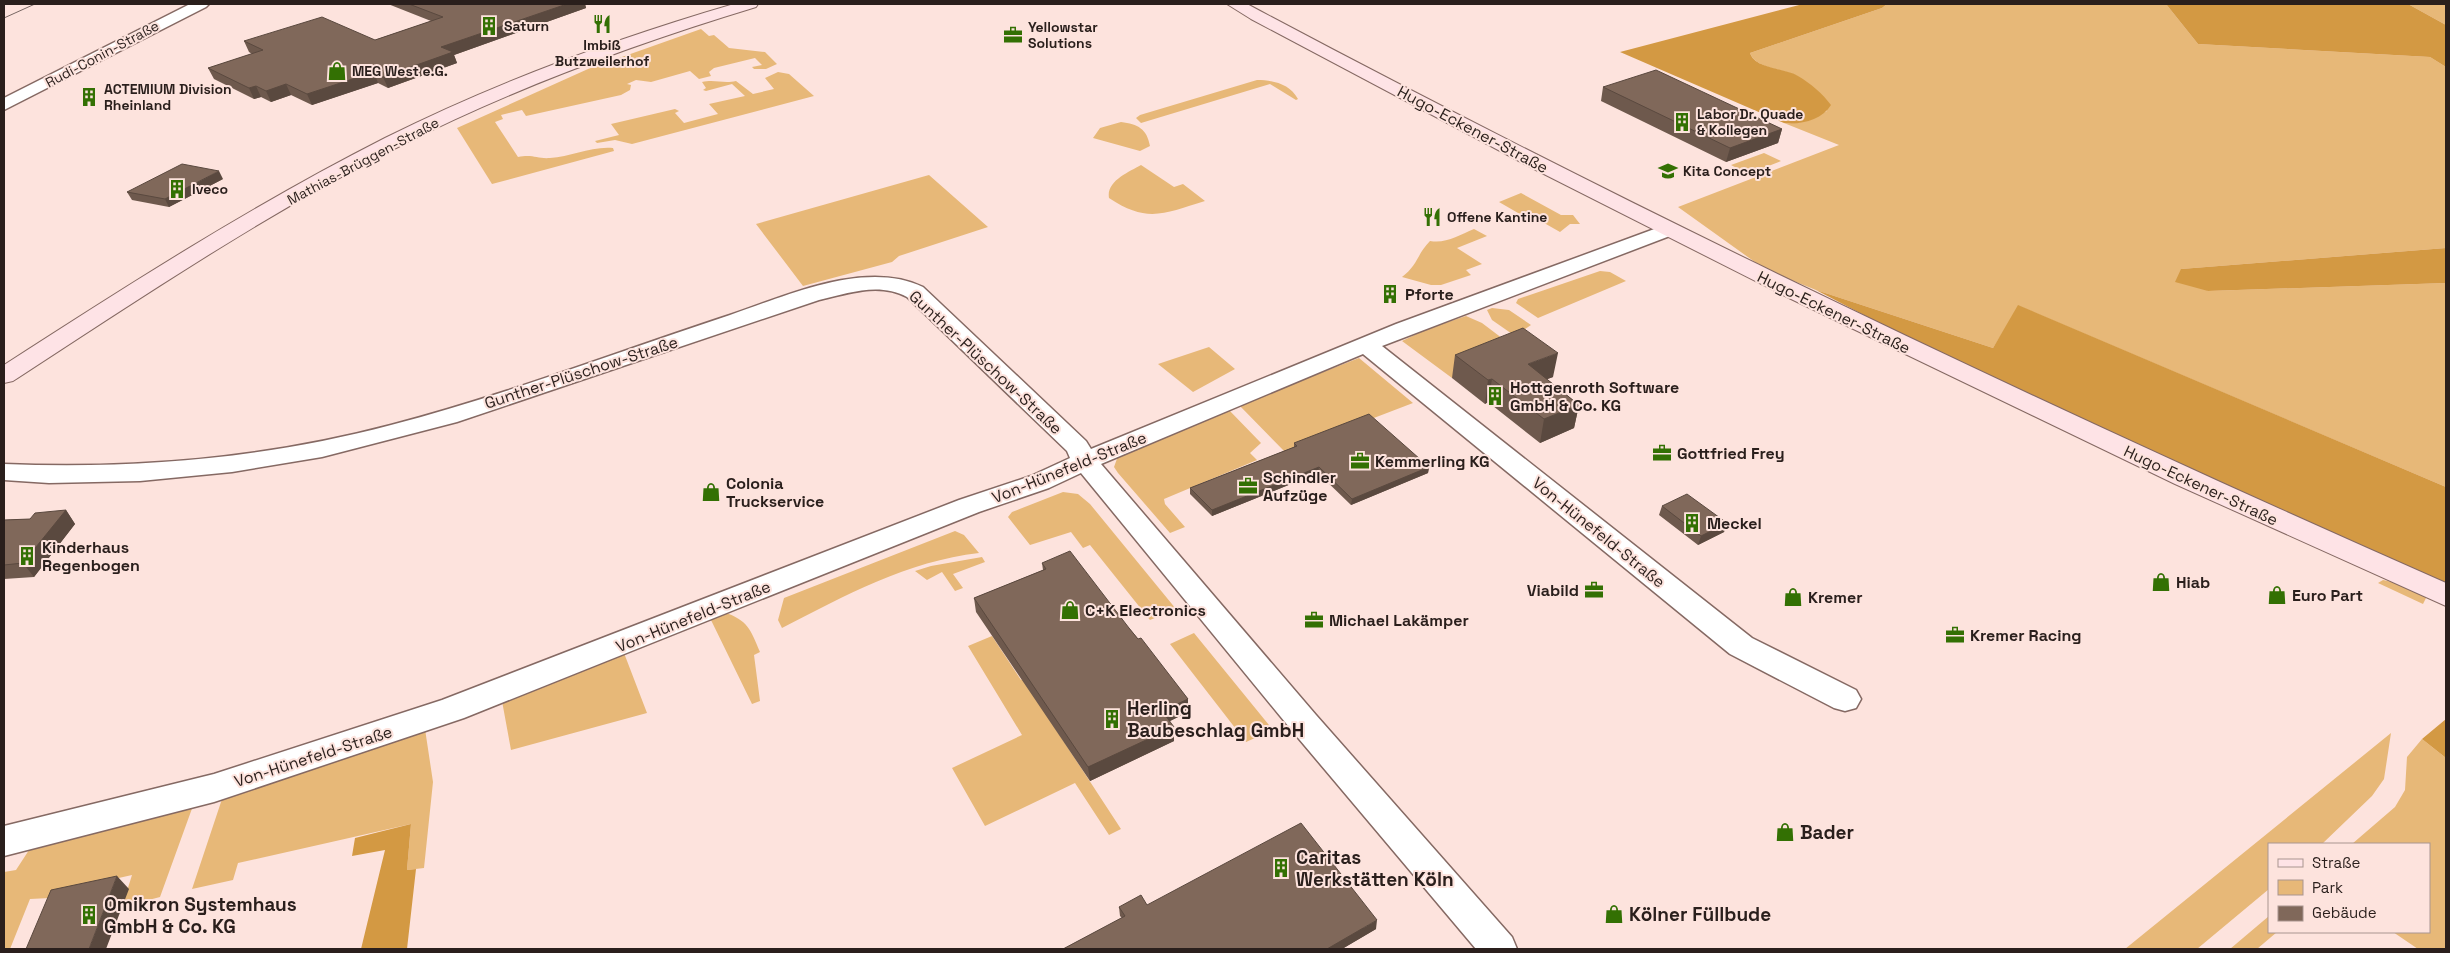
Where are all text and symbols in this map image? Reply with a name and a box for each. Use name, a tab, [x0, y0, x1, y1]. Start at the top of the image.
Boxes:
restaurant icon: Imbiß Butzweilerhof	[591, 13, 613, 35]
building icon: Saturn	[478, 15, 500, 37]
street label: Rudi-Conin-Straße	[42, 16, 162, 92]
place label: Saturn	[504, 17, 549, 35]
place label: Yellowstar Solutions	[1028, 18, 1098, 52]
office icon: Yellowstar Solutions	[1002, 24, 1024, 46]
place label: Imbiß Butzweilerhof	[555, 36, 649, 70]
shop icon: MEG West e.G.	[326, 60, 348, 82]
place label: MEG West e.G.	[352, 62, 448, 80]
place label: ACTEMIUM Division Rheinland	[104, 80, 232, 114]
street label: Hugo-Eckener-Straße	[1394, 81, 1552, 178]
building icon: ACTEMIUM Division Rheinland	[78, 86, 100, 108]
place label: Labor Dr. Quade & Kollegen	[1697, 105, 1803, 139]
building icon: Labor Dr. Quade & Kollegen	[1671, 111, 1693, 133]
street label: Mathias-Brüggen-Straße	[284, 113, 442, 209]
school or university icon: Kita Concept	[1657, 160, 1679, 182]
place label: Kita Concept	[1683, 162, 1771, 180]
building icon: Iveco	[166, 178, 188, 200]
place label: Iveco	[192, 180, 228, 198]
restaurant icon: Offene Kantine	[1421, 206, 1443, 228]
place label: Offene Kantine	[1447, 208, 1547, 226]
street label: Hugo-Eckener-Straße	[1754, 266, 1914, 359]
building icon: Pforte	[1379, 283, 1401, 305]
place label: Pforte	[1405, 284, 1454, 305]
street label: Gunther-Plüschow-Straße	[905, 286, 1067, 439]
street label: Gunther-Plüschow-Straße	[482, 331, 680, 414]
place label: Hottgenroth Software GmbH & Co. KG	[1510, 377, 1679, 416]
building icon: Hottgenroth Software GmbH & Co. KG	[1484, 385, 1506, 407]
street label: Von-Hünefeld-Straße	[989, 427, 1150, 508]
street label: Hugo-Eckener-Straße	[2120, 440, 2281, 530]
office icon: Gottfried Frey	[1651, 442, 1673, 464]
place label: Gottfried Frey	[1677, 443, 1785, 464]
office icon: Kemmerling KG	[1349, 450, 1371, 472]
place label: Kemmerling KG	[1375, 451, 1490, 472]
place label: Schindler Aufzüge	[1263, 467, 1336, 506]
street label: Von-Hünefeld-Straße	[1528, 472, 1669, 592]
place label: Colonia Truckservice	[726, 473, 824, 512]
office icon: Schindler Aufzüge	[1237, 475, 1259, 497]
shop icon: Colonia Truckservice	[700, 481, 722, 503]
building icon: Meckel	[1681, 512, 1703, 534]
place label: Meckel	[1707, 513, 1762, 534]
place label: Kinderhaus Regenbogen	[42, 537, 140, 576]
building icon: Kinderhaus Regenbogen	[16, 545, 38, 567]
shop icon: Hiab	[2150, 571, 2172, 593]
place label: Hiab	[2176, 572, 2210, 593]
street label: Von-Hünefeld-Straße	[613, 576, 774, 657]
office icon: Viabild	[1583, 579, 1605, 601]
place label: Viabild	[1527, 580, 1579, 601]
shop icon: Euro Part	[2266, 584, 2288, 606]
place label: Euro Part	[2292, 585, 2363, 606]
shop icon: Kremer	[1782, 586, 1804, 608]
place label: Kremer	[1808, 587, 1863, 608]
shop icon: C+K Electronics	[1059, 599, 1081, 621]
place label: C+K Electronics	[1085, 600, 1206, 621]
office icon: Michael Lakämper	[1303, 609, 1325, 631]
place label: Michael Lakämper	[1329, 610, 1469, 631]
office icon: Kremer Racing	[1944, 624, 1966, 646]
place label: Kremer Racing	[1970, 625, 2082, 646]
place label: Herling Baubeschlag GmbH	[1127, 696, 1304, 743]
building icon: Herling Baubeschlag GmbH	[1101, 708, 1123, 730]
street label: Von-Hünefeld-Straße	[232, 721, 395, 792]
place label: Bader	[1800, 820, 1854, 845]
shop icon: Bader	[1774, 821, 1796, 843]
legend	[2268, 843, 2430, 933]
place label: Caritas Werkstätten Köln	[1296, 845, 1454, 892]
text: Straße	[2312, 853, 2361, 872]
building icon: Caritas Werkstätten Köln	[1270, 857, 1292, 879]
text: Park	[2312, 878, 2343, 897]
place label: Omikron Systemhaus GmbH & Co. KG	[104, 892, 297, 939]
place label: Kölner Füllbude	[1629, 902, 1771, 927]
shop icon: Kölner Füllbude	[1603, 903, 1625, 925]
text: Gebäude	[2312, 903, 2377, 922]
building icon: Omikron Systemhaus GmbH & Co. KG	[78, 904, 100, 926]

